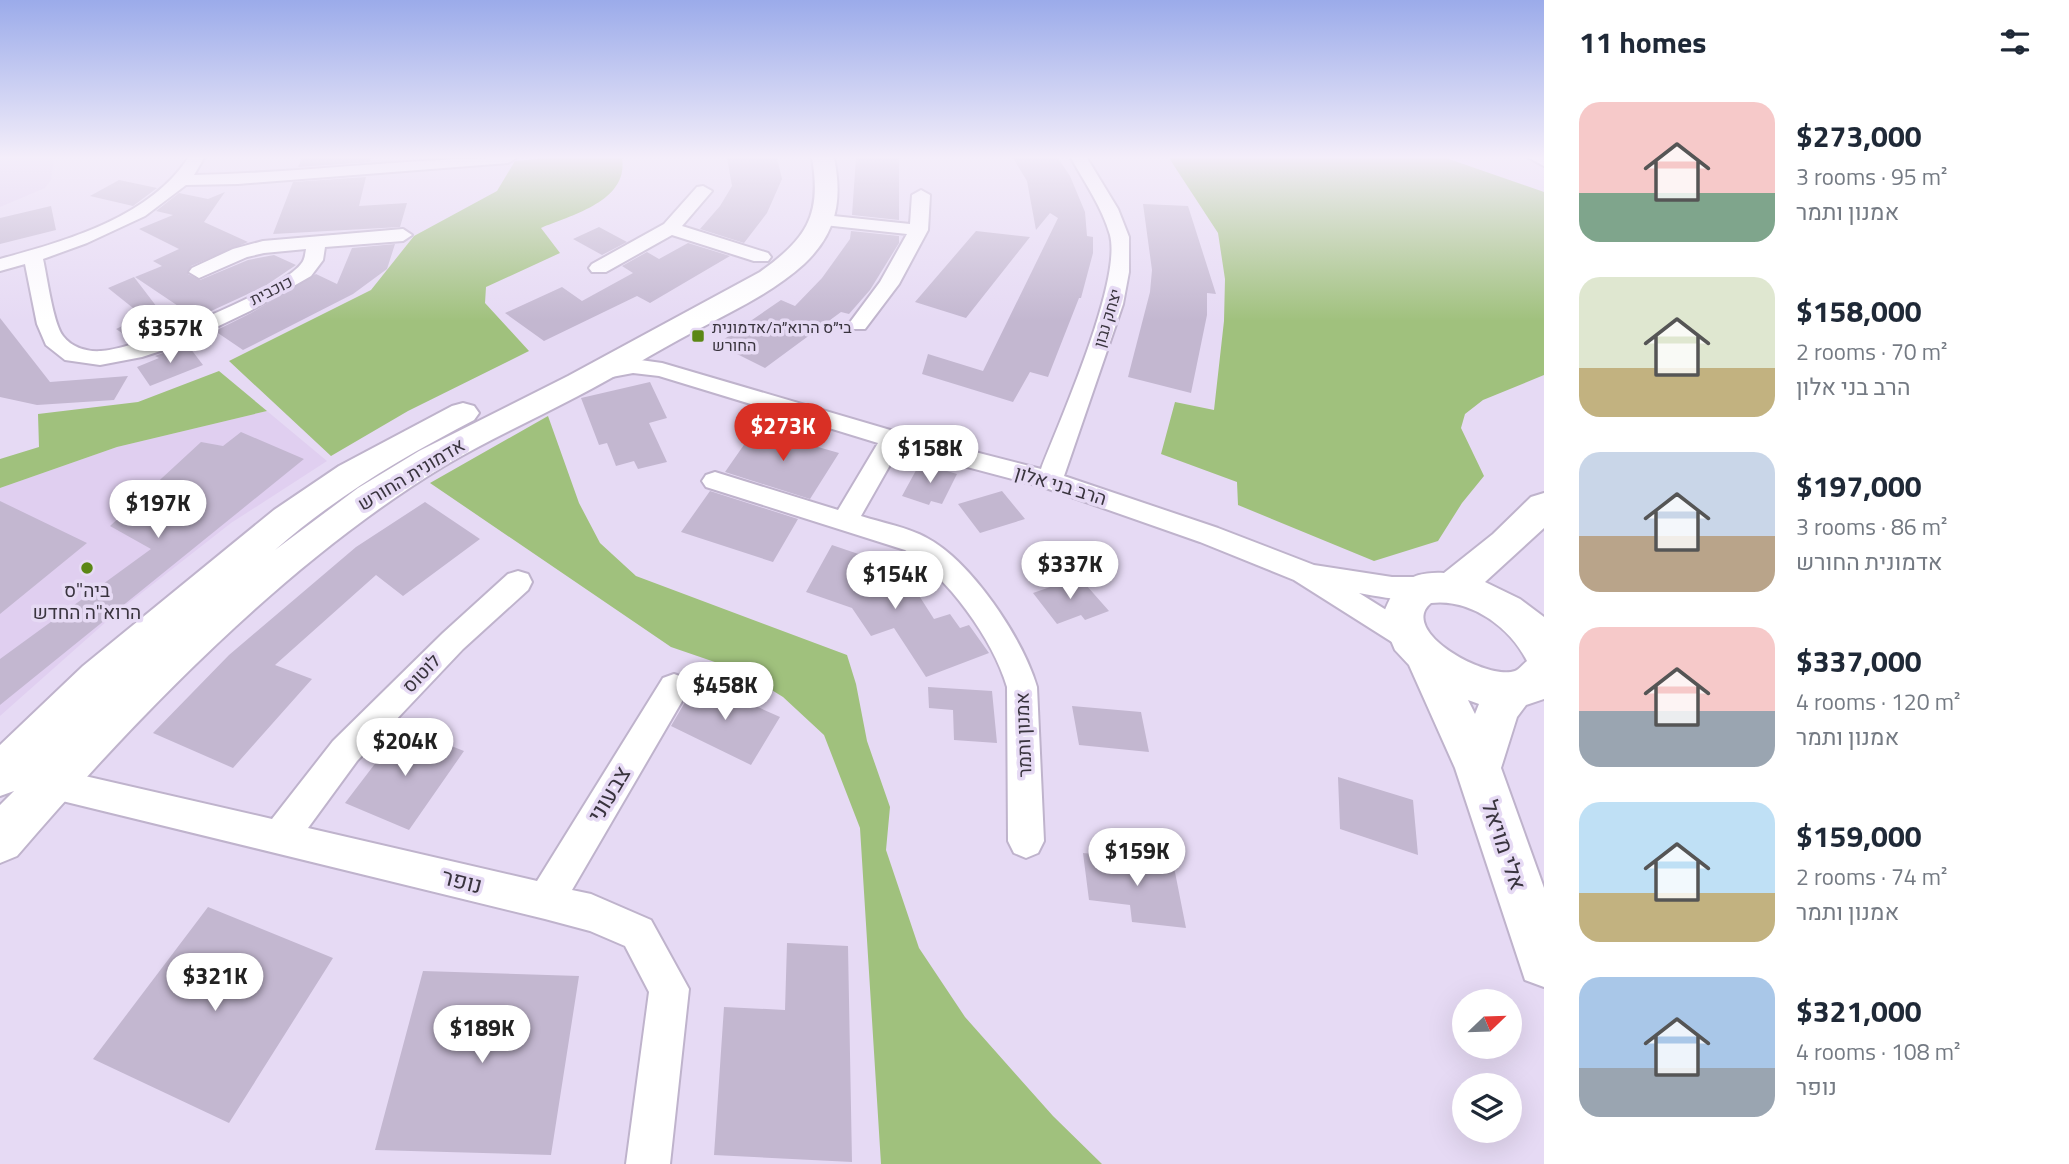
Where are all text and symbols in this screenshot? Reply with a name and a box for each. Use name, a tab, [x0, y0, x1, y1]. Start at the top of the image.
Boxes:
text: 11 homes	[1579, 19, 1706, 65]
icon: filters	[1996, 23, 2034, 61]
text: $273,000	[1796, 113, 1922, 159]
icon: home	[1635, 130, 1719, 214]
text: 3 rooms · 95 m²	[1796, 159, 1947, 194]
text: אמנון ותמר	[1796, 194, 1899, 229]
street label: כוכבית	[245, 269, 297, 311]
street label: יצחק נבון	[1087, 286, 1127, 350]
text: $158,000	[1796, 288, 1922, 334]
icon: home	[1635, 305, 1719, 389]
pin: $357K	[121, 306, 219, 365]
text: $357K	[137, 310, 203, 345]
place label: בי״ס הרוא״ה/אדמונית החורש	[712, 315, 852, 357]
marker: בי״ס הרוא״ה/אדמונית החורש	[690, 328, 706, 344]
text: 2 rooms · 70 m²	[1796, 334, 1947, 369]
text: הרב בני אלון	[1796, 369, 1910, 404]
pin: $273K	[734, 404, 832, 463]
text: $273K	[750, 408, 816, 443]
pin: $158K	[881, 426, 979, 485]
street label: אדמונית החורש	[351, 430, 470, 517]
text: $158K	[897, 430, 963, 465]
street label: הרב בני אלון	[1012, 457, 1111, 512]
text: $197,000	[1796, 463, 1922, 509]
pin: $197K	[109, 480, 207, 540]
icon: home	[1635, 480, 1719, 564]
text: $197K	[125, 485, 191, 520]
text: 3 rooms · 86 m²	[1796, 509, 1947, 544]
pin: $337K	[1021, 542, 1119, 601]
text: אדמונית החורש	[1796, 544, 1943, 579]
text: $337K	[1037, 546, 1103, 581]
pin: $154K	[846, 552, 944, 611]
text: $154K	[862, 556, 928, 591]
marker: ביה"ס הרוא"ה החדש	[79, 560, 95, 576]
place label: ביה"ס הרוא"ה החדש	[33, 575, 141, 626]
text: $337,000	[1796, 638, 1922, 684]
street label: לוטוס	[395, 646, 447, 699]
icon: home	[1635, 655, 1719, 739]
pin: $458K	[676, 662, 774, 722]
text: $458K	[692, 667, 758, 702]
text: 4 rooms · 120 m²	[1796, 684, 1960, 719]
street label: אמנון ותמר	[1007, 692, 1038, 778]
pin: $204K	[356, 718, 454, 778]
text: אמנון ותמר	[1796, 719, 1899, 754]
text: $204K	[372, 723, 438, 758]
street label: צבעוני	[578, 759, 639, 828]
street label: אלי מויאל	[1473, 795, 1536, 895]
text: $159,000	[1796, 813, 1922, 859]
pin: $159K	[1088, 828, 1186, 888]
icon: home	[1635, 830, 1719, 914]
text: $159K	[1104, 833, 1170, 868]
street label: נופר	[438, 859, 486, 902]
text: 2 rooms · 74 m²	[1796, 859, 1947, 894]
text: אמנון ותמר	[1796, 894, 1899, 929]
pin: $321K	[166, 954, 264, 1013]
text: $321K	[182, 958, 248, 993]
text: $321,000	[1796, 988, 1922, 1034]
north arrow	[1452, 989, 1522, 1059]
map controls	[1452, 989, 1522, 1143]
icon: home	[1635, 1005, 1719, 1089]
pin: $189K	[433, 1006, 531, 1065]
text: $189K	[449, 1010, 515, 1045]
text: 4 rooms · 108 m²	[1796, 1034, 1960, 1069]
text: נופר	[1796, 1069, 1837, 1104]
button: layers	[1452, 1073, 1522, 1143]

